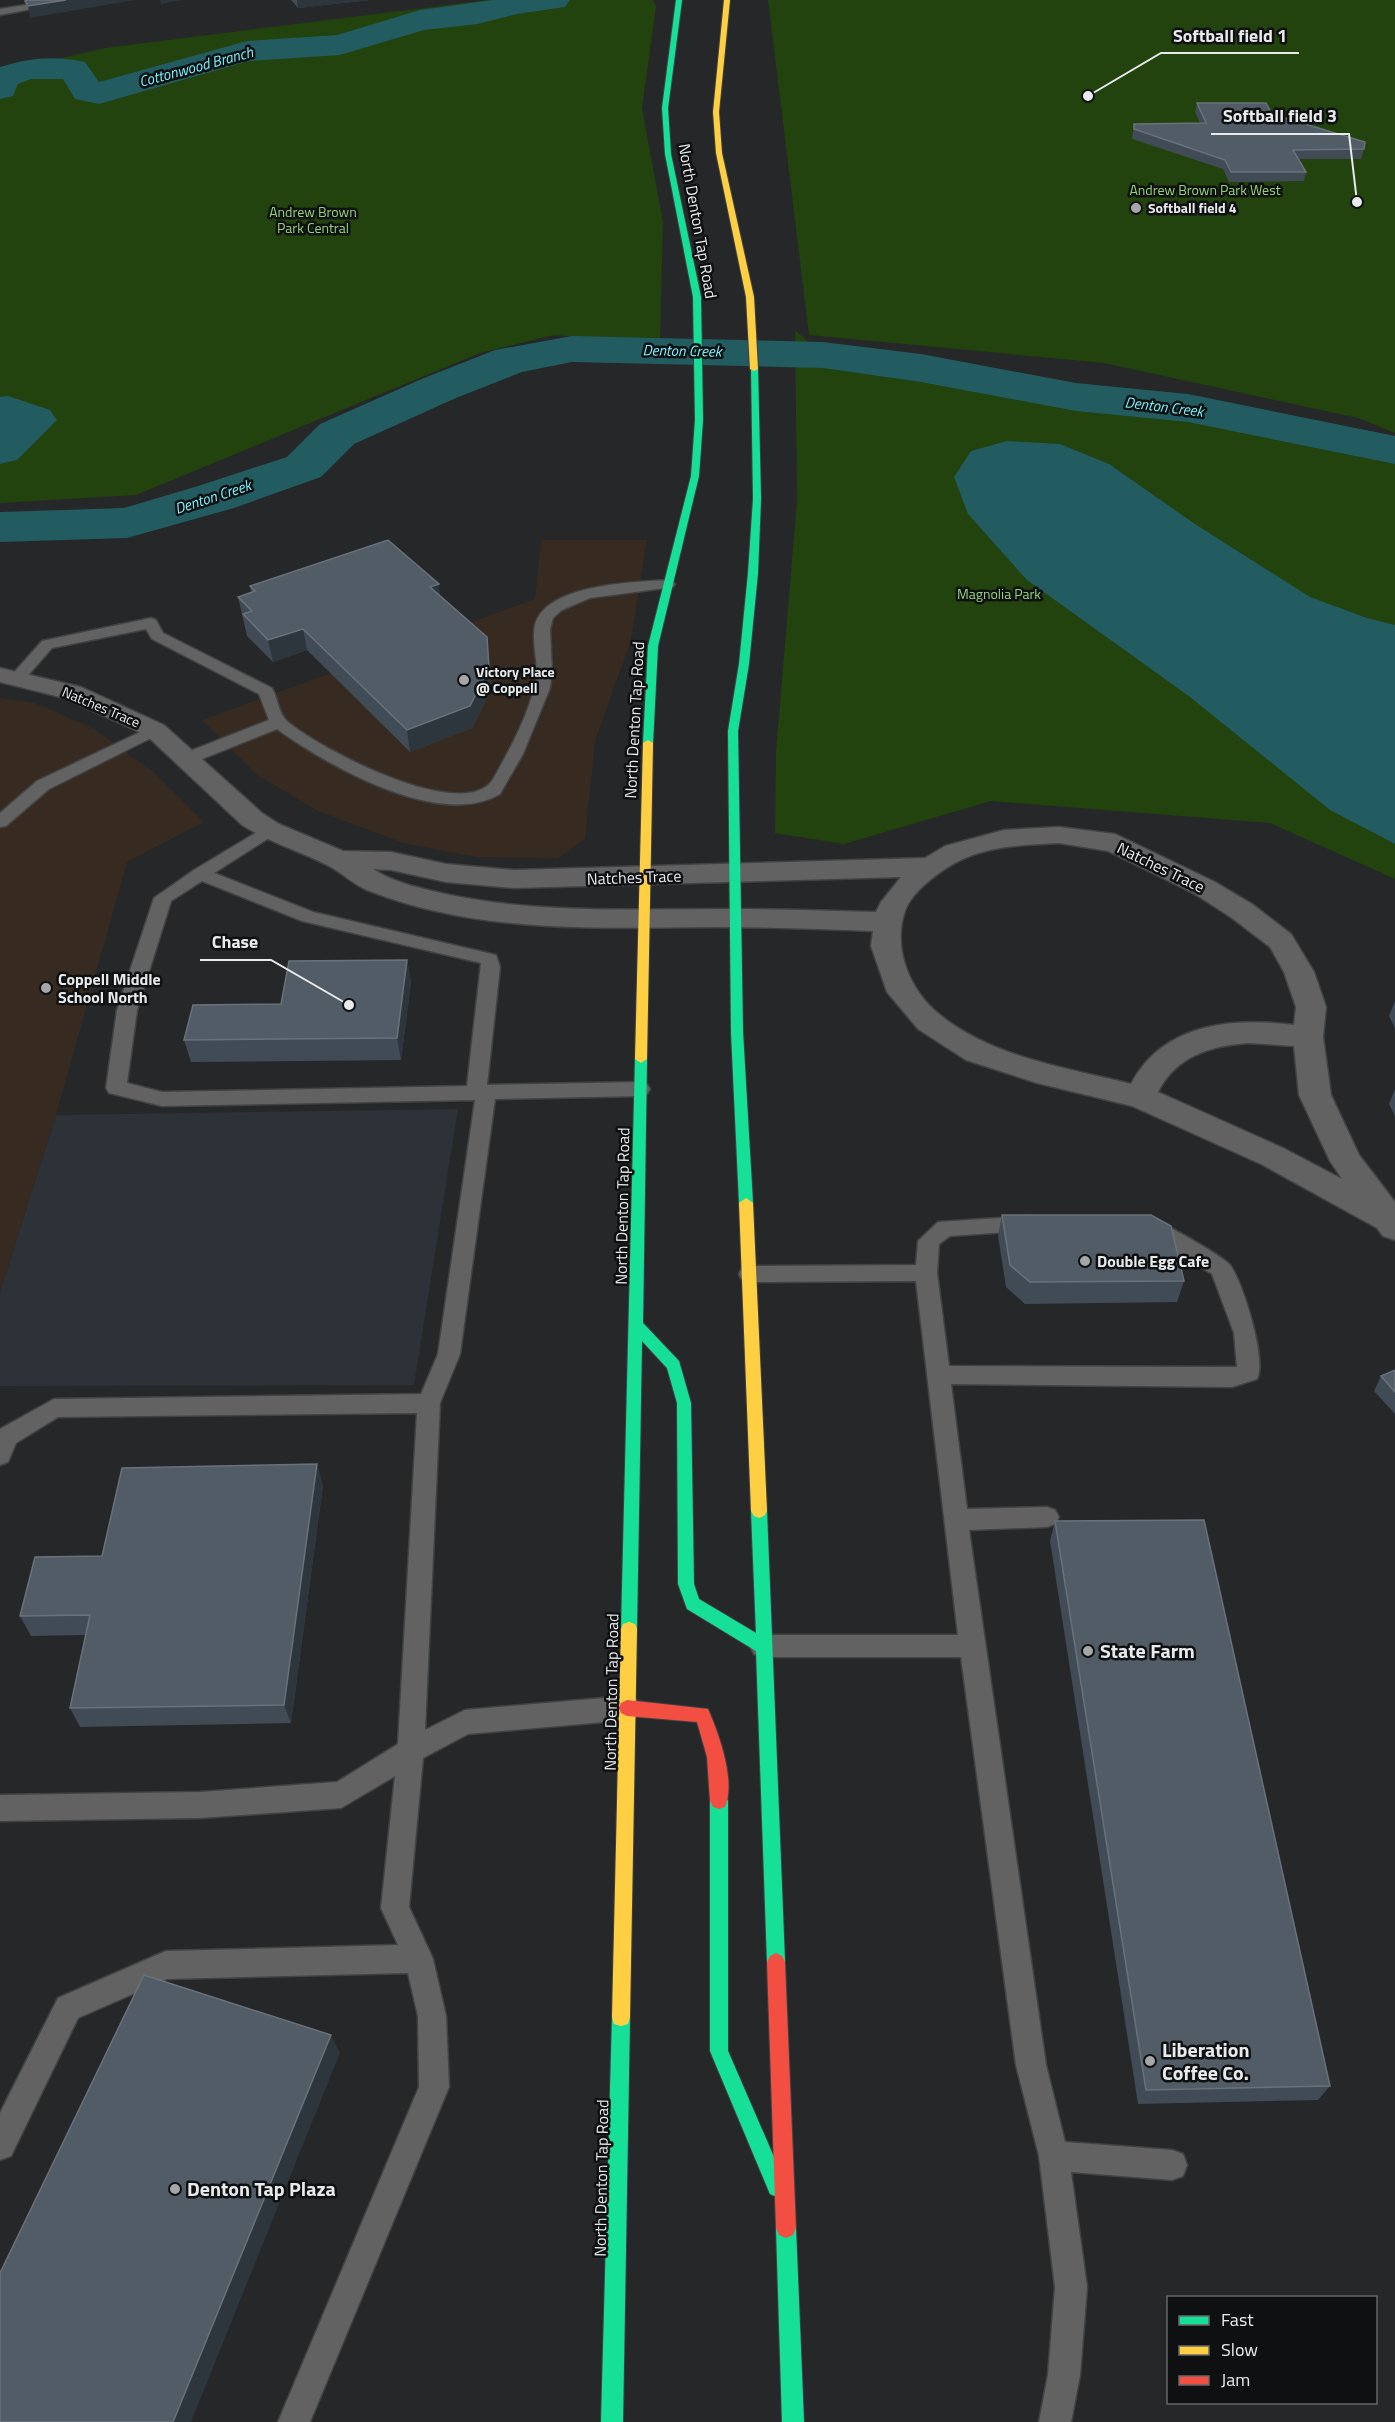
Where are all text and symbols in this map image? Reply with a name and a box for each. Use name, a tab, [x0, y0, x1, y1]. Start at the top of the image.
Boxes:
callout: Softball field 1	[1161, 17, 1299, 53]
text: Softball field 1	[1173, 22, 1287, 49]
water label: Cottonwood Branch	[136, 40, 256, 93]
callout: Softball field 3	[1211, 98, 1349, 134]
text: Softball field 3	[1223, 102, 1337, 129]
street label: North Denton Tap Road	[673, 142, 723, 300]
park label: Andrew Brown Park West	[1129, 179, 1281, 200]
place label: Softball field 4	[1148, 197, 1237, 218]
park label: Andrew Brown Park Central	[269, 201, 357, 238]
marker: Softball field 4	[1129, 201, 1143, 215]
water label: Denton Creek	[642, 338, 724, 363]
water label: Denton Creek	[1123, 390, 1207, 423]
water label: Denton Creek	[172, 473, 256, 520]
park label: Magnolia Park	[957, 583, 1041, 604]
street label: North Denton Tap Road	[618, 641, 650, 799]
place label: Victory Place @ Coppell	[476, 661, 555, 698]
marker: Victory Place @ Coppell	[457, 673, 471, 687]
street label: Natches Trace	[59, 681, 143, 732]
street label: Natches Trace	[1113, 835, 1209, 899]
street label: Natches Trace	[586, 863, 682, 891]
callout: Chase	[200, 924, 271, 960]
text: Chase	[212, 928, 258, 955]
place label: Coppell Middle School North	[58, 967, 161, 1009]
marker: Coppell Middle School North	[39, 981, 53, 995]
street label: North Denton Tap Road	[609, 1127, 635, 1285]
place label: Double Egg Cafe	[1097, 1249, 1209, 1273]
marker: Double Egg Cafe	[1078, 1254, 1092, 1268]
street label: North Denton Tap Road	[598, 1613, 624, 1771]
place label: State Farm	[1100, 1635, 1195, 1666]
marker: State Farm	[1081, 1644, 1095, 1658]
place label: Liberation Coffee Co.	[1162, 2034, 1249, 2088]
marker: Liberation Coffee Co.	[1143, 2054, 1157, 2068]
street label: North Denton Tap Road	[588, 2099, 614, 2257]
place label: Denton Tap Plaza	[187, 2173, 336, 2204]
marker: Denton Tap Plaza	[168, 2182, 182, 2196]
legend	[1167, 2296, 1377, 2404]
text: Fast	[1221, 2306, 1254, 2333]
text: Slow	[1221, 2336, 1258, 2363]
text: Jam	[1221, 2366, 1250, 2393]

